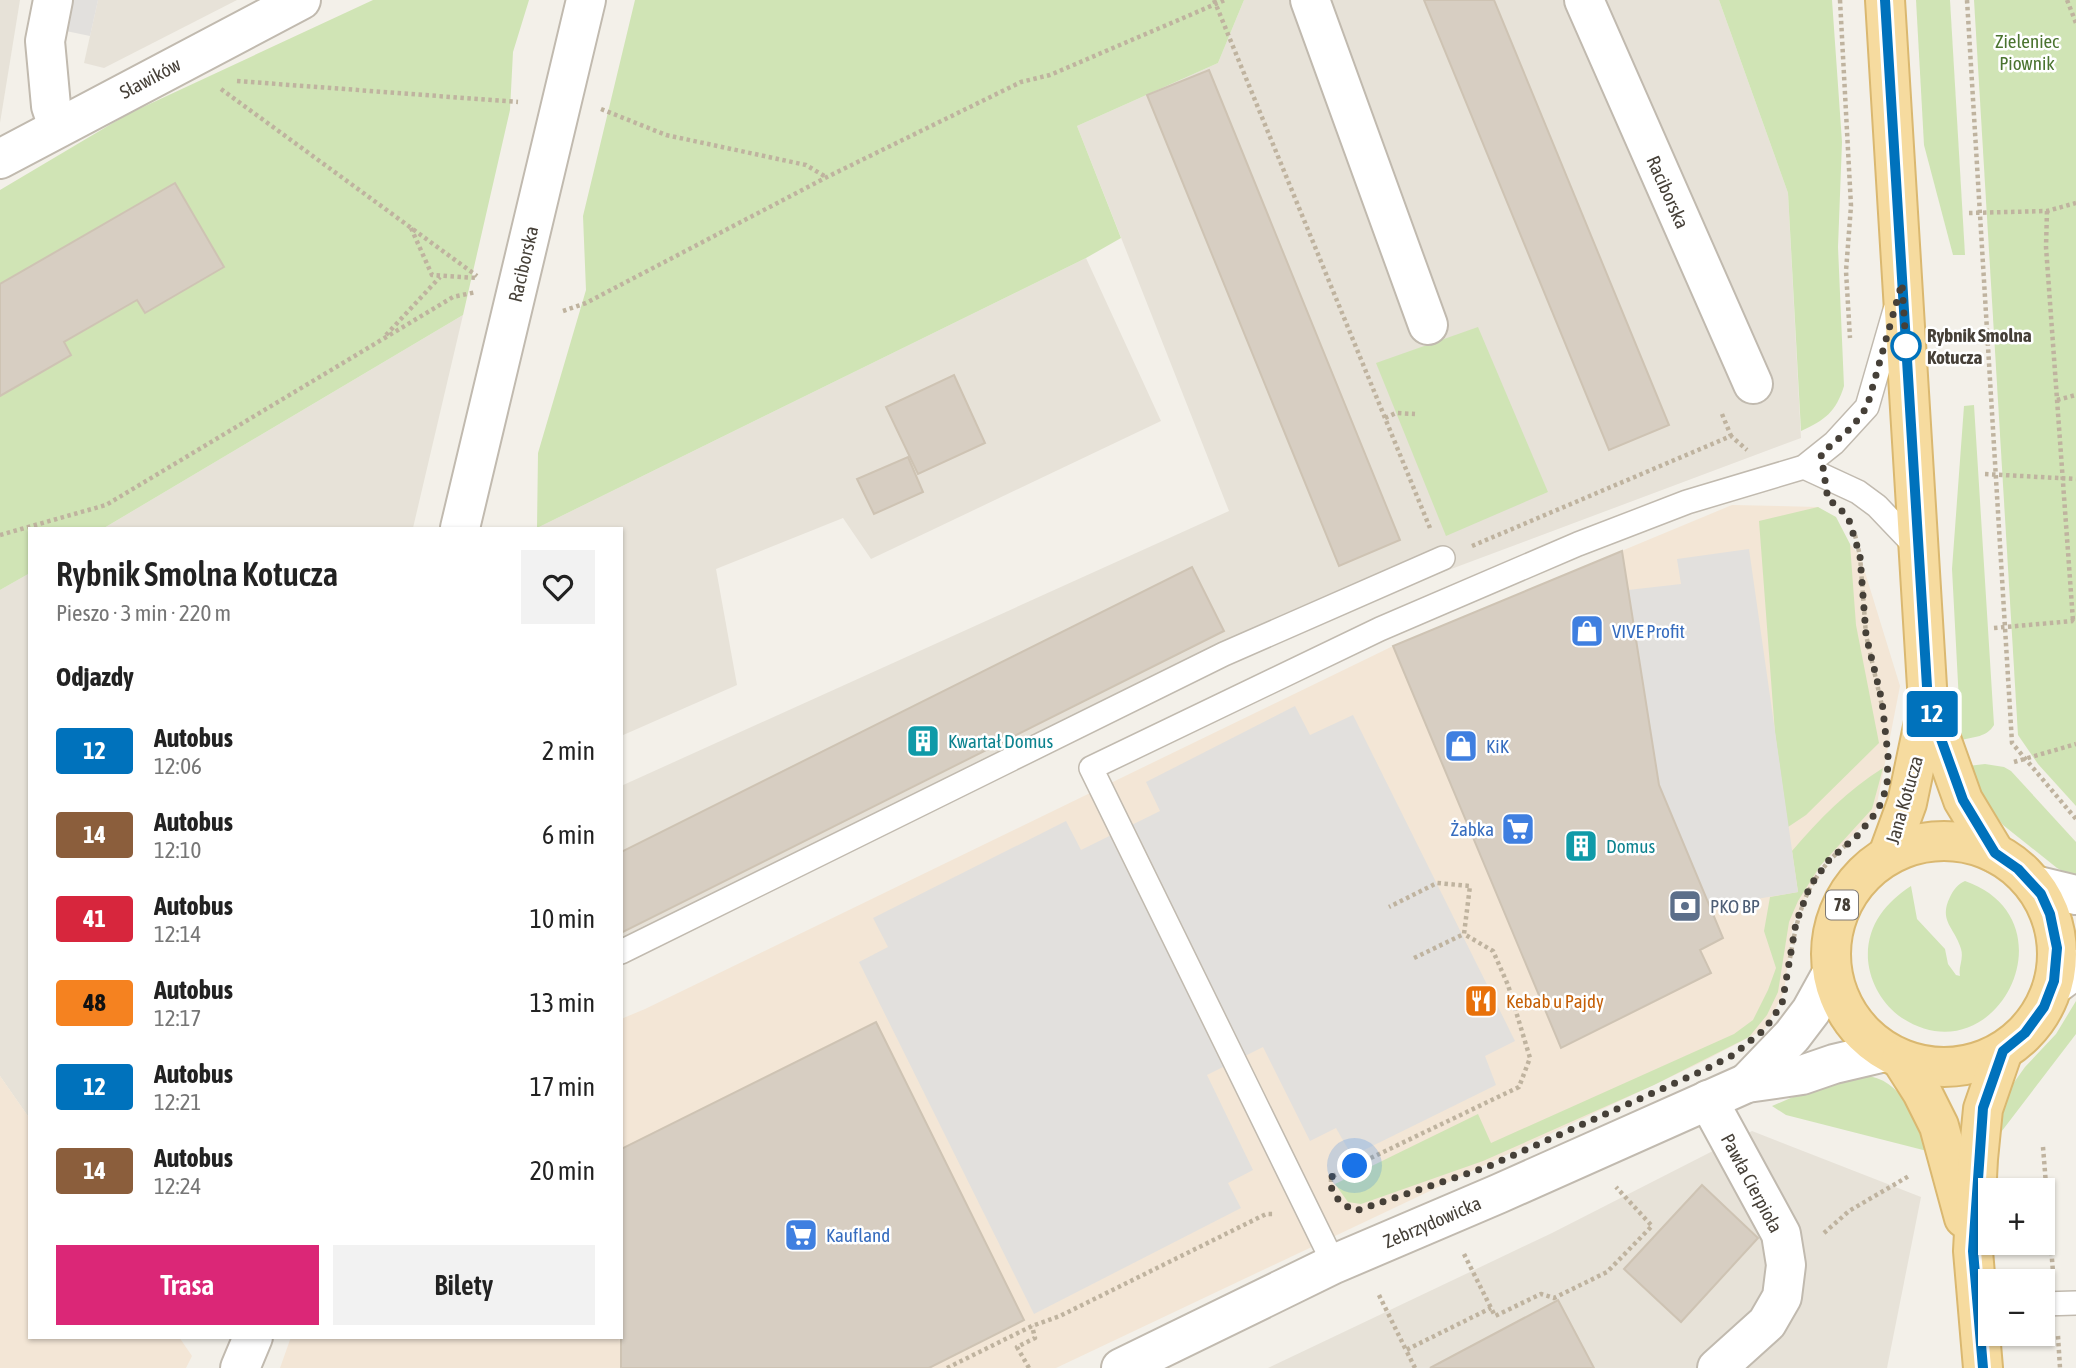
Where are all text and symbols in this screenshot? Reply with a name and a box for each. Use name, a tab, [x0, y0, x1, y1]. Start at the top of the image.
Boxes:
park label: Zieleniec Piownik	[1995, 30, 2060, 74]
street label: Sławików	[116, 53, 185, 103]
street label: Raciborska	[1642, 152, 1694, 232]
street label: Raciborska	[504, 224, 542, 304]
place label: Rybnik Smolna Kotucza	[1927, 324, 2032, 368]
marker: Rybnik Smolna Kotucza	[1891, 331, 1921, 361]
button: heart	[521, 550, 595, 624]
text: Rybnik Smolna Kotucza	[56, 555, 338, 593]
text: Pieszo · 3 min · 220 m	[56, 600, 231, 626]
shop icon: VIVE Profit	[1568, 612, 1606, 650]
place label: VIVE Profit	[1612, 620, 1685, 642]
text: Odjazdy	[56, 662, 134, 692]
line badge: 12	[1900, 691, 1964, 737]
text: 12	[1921, 700, 1943, 727]
building icon: Kwartał Domus	[904, 722, 942, 760]
text: Autobus	[154, 723, 233, 753]
shop icon: KiK	[1442, 727, 1480, 765]
place label: Kwartał Domus	[948, 730, 1054, 752]
place label: KiK	[1486, 735, 1510, 757]
text: 2 min	[542, 736, 595, 766]
text: 12	[83, 737, 106, 764]
text: 12:06	[154, 753, 202, 779]
street label: Jana Kotucza	[1881, 753, 1927, 847]
text: Autobus	[154, 807, 233, 837]
supermarket icon: Żabka	[1499, 810, 1537, 848]
place label: Żabka	[1450, 818, 1494, 840]
text: 6 min	[542, 820, 595, 850]
text: 14	[83, 821, 106, 848]
building icon: Domus	[1562, 827, 1600, 865]
place label: Domus	[1606, 835, 1655, 857]
text: 12:10	[154, 837, 201, 863]
bank icon: PKO BP	[1666, 887, 1704, 925]
road number: 78	[1826, 890, 1858, 920]
text: Autobus	[154, 891, 233, 921]
place label: PKO BP	[1710, 895, 1760, 917]
text: 10 min	[530, 904, 595, 934]
text: 41	[83, 905, 106, 932]
text: 12:14	[154, 921, 201, 947]
text: Autobus	[154, 975, 233, 1005]
restaurant icon: Kebab u Pajdy	[1462, 982, 1500, 1020]
text: 13 min	[530, 988, 595, 1018]
text: 48	[83, 989, 106, 1016]
place label: Kebab u Pajdy	[1506, 990, 1604, 1012]
text: 12:17	[154, 1005, 201, 1031]
text: Autobus	[154, 1059, 233, 1089]
text: 17 min	[530, 1072, 595, 1102]
text: 12	[83, 1073, 106, 1100]
text: 12:21	[154, 1089, 201, 1115]
street label: Pawła Cierpioła	[1717, 1130, 1787, 1236]
text: Autobus	[154, 1143, 233, 1173]
your location	[1337, 1148, 1372, 1183]
text: 20 min	[530, 1156, 595, 1186]
text: 14	[83, 1157, 106, 1184]
text: 12:24	[154, 1173, 201, 1199]
map controls	[1978, 1178, 2055, 1346]
button: +	[1978, 1178, 2055, 1255]
street label: Zebrzydowicka	[1380, 1192, 1484, 1252]
supermarket icon: Kaufland	[782, 1216, 820, 1254]
place label: Kaufland	[826, 1224, 890, 1246]
button: Trasa	[56, 1245, 319, 1325]
button: Bilety	[333, 1245, 595, 1325]
button: −	[1978, 1269, 2055, 1346]

